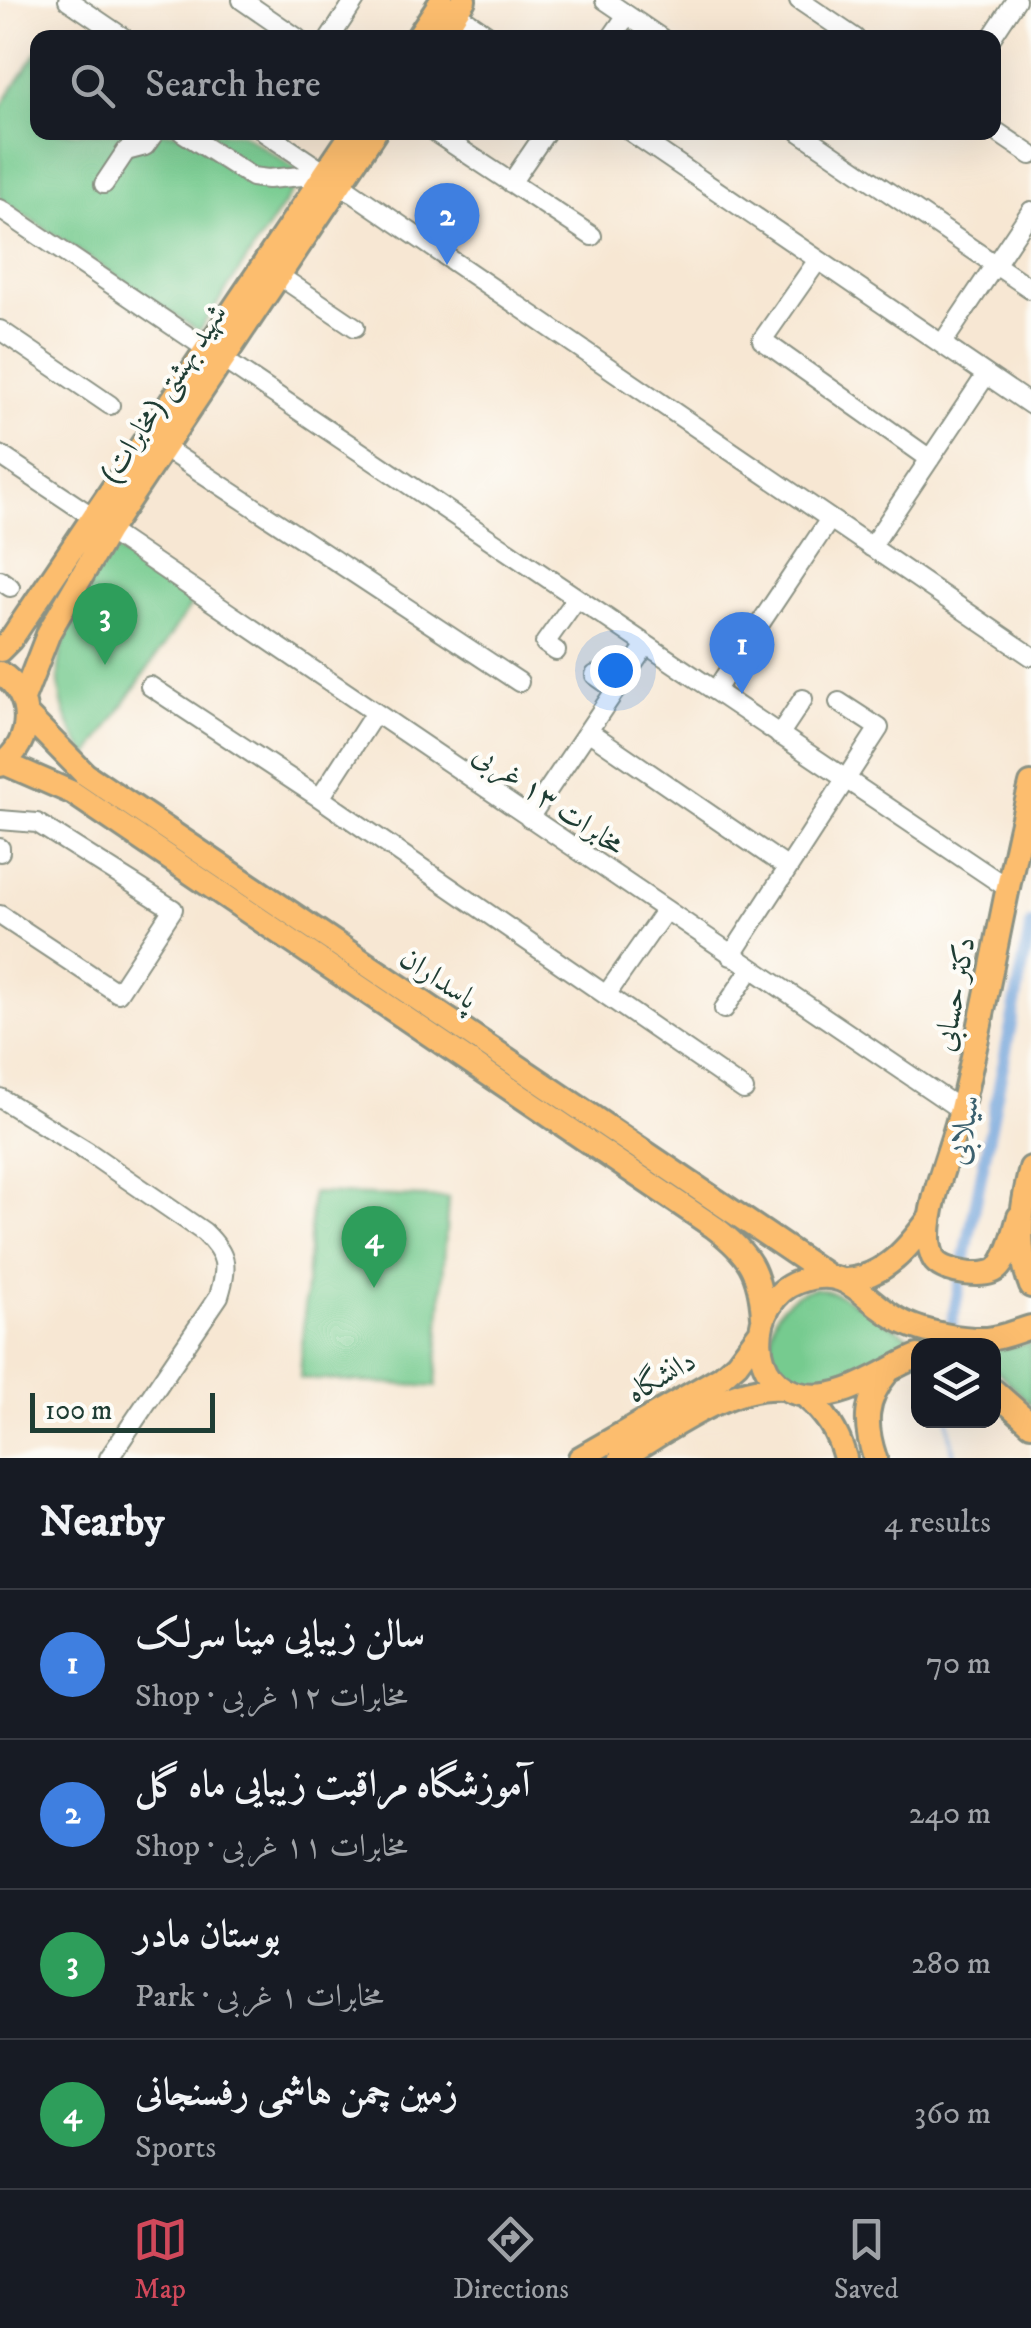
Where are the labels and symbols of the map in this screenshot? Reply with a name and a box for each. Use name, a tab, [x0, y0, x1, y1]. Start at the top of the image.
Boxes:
pin: 2	[414, 182, 480, 265]
street label: شهید بهشتی (مخابرات)	[92, 297, 238, 492]
pin: 3	[72, 582, 138, 665]
pin: 1	[710, 612, 774, 694]
your location	[590, 645, 641, 696]
street label: مخابرات ۱۳ غربی	[465, 736, 631, 865]
street label: دکتر حسابی	[926, 934, 986, 1055]
street label: پاسداران	[392, 940, 485, 1020]
water label: سیلابی	[938, 1090, 991, 1169]
pin: 4	[342, 1206, 406, 1288]
street label: دانشگاه	[620, 1341, 703, 1412]
scale bar	[30, 1388, 215, 1432]

